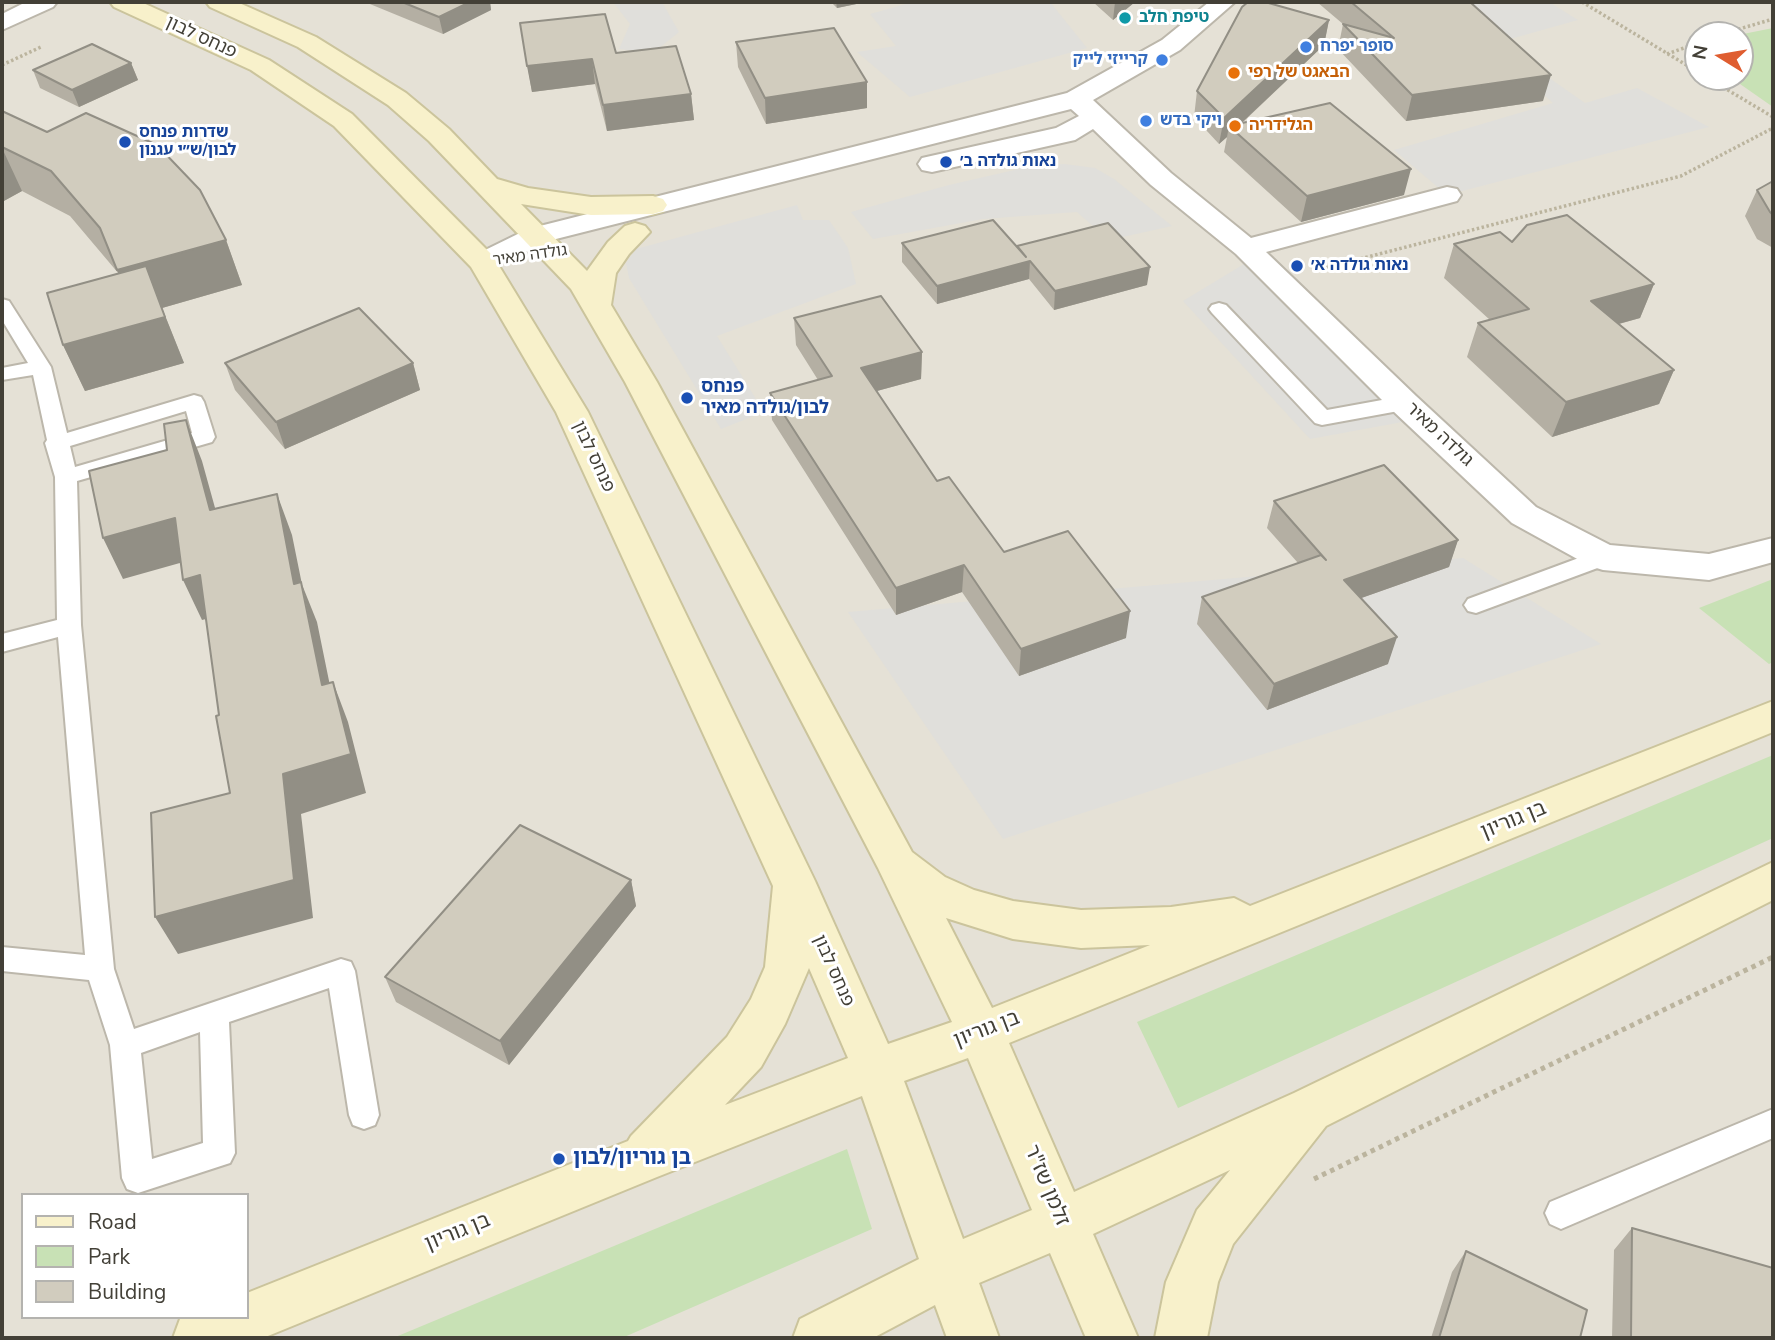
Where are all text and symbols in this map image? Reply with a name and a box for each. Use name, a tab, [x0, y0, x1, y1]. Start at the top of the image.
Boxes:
place label: טיפת חלב	[1139, 8, 1209, 28]
marker: טיפת חלב	[1117, 10, 1133, 26]
street label: פנחס לבון	[162, 12, 240, 64]
north arrow	[1684, 21, 1754, 91]
place label: סופר יפרח	[1320, 37, 1394, 57]
marker: סופר יפרח	[1298, 39, 1314, 55]
text: N	[1686, 43, 1714, 62]
place label: קרייזי לייק	[1073, 50, 1148, 70]
marker: קרייזי לייק	[1154, 52, 1170, 68]
place label: הבאגט של רפי	[1248, 63, 1350, 83]
marker: הבאגט של רפי	[1226, 65, 1242, 81]
place label: ויקי בדש	[1160, 111, 1222, 131]
marker: ויקי בדש	[1138, 113, 1154, 129]
place label: הגלידריה	[1249, 116, 1313, 136]
marker: הגלידריה	[1227, 118, 1243, 134]
place label: שדרות פנחס לבון/ש״י עגנון	[139, 123, 236, 161]
marker: שדרות פנחס לבון/ש״י עגנון	[117, 134, 133, 150]
place label: נאות גולדה ב׳	[960, 152, 1056, 172]
marker: נאות גולדה ב׳	[938, 154, 954, 170]
street label: גולדה מאיר	[492, 241, 568, 271]
place label: נאות גולדה א׳	[1311, 256, 1409, 276]
marker: נאות גולדה א׳	[1289, 258, 1305, 274]
place label: פנחס לבון/גולדה מאיר	[701, 377, 829, 420]
marker: פנחס לבון/גולדה מאיר	[679, 390, 695, 406]
street label: גולדה מאיר	[1401, 398, 1477, 472]
street label: פנחס לבון	[567, 418, 619, 496]
street label: בן גוריון	[1477, 796, 1551, 846]
street label: פנחס לבון	[808, 932, 858, 1010]
street label: בן גוריון	[950, 1006, 1024, 1054]
street label: זלמן שז"ר	[1018, 1142, 1074, 1230]
place label: בן גוריון/לבון	[573, 1146, 691, 1172]
marker: בן גוריון/לבון	[551, 1151, 567, 1167]
legend	[21, 1193, 248, 1319]
text: Road	[88, 1208, 137, 1236]
street label: בן גוריון	[421, 1208, 495, 1258]
text: Park	[88, 1243, 130, 1271]
text: Building	[88, 1278, 166, 1306]

